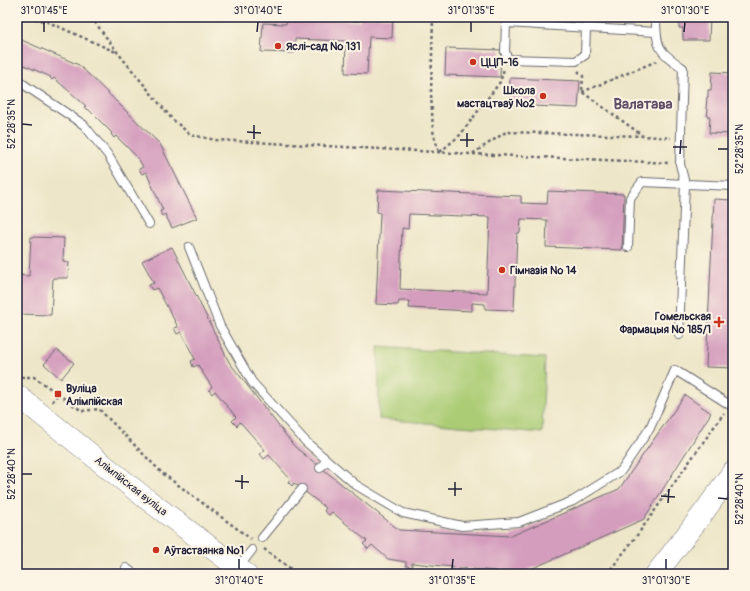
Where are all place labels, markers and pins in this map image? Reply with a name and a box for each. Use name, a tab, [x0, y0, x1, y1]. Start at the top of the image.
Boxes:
place label: Яслі-сад № 131	[286, 40, 361, 53]
marker: Яслі-сад № 131	[273, 41, 283, 51]
place label: ЦЦП-16	[481, 56, 519, 69]
marker: ЦЦП-16	[468, 57, 478, 67]
place label: Школа мастацтваў №2	[457, 84, 535, 110]
marker: Школа мастацтваў №2	[538, 91, 548, 101]
place label: Гімназія № 14	[510, 264, 577, 277]
marker: Гімназія № 14	[497, 265, 507, 275]
place label: Гомельская Фармацыя № 185/1	[619, 310, 711, 336]
marker: Гомельская Фармацыя № 185/1	[714, 317, 724, 327]
place label: Вуліца Алімпійская	[66, 382, 123, 408]
marker: Вуліца Алімпійская	[53, 389, 63, 399]
place label: Аўтастаянка №1	[164, 544, 244, 557]
marker: Аўтастаянка №1	[151, 545, 161, 555]

